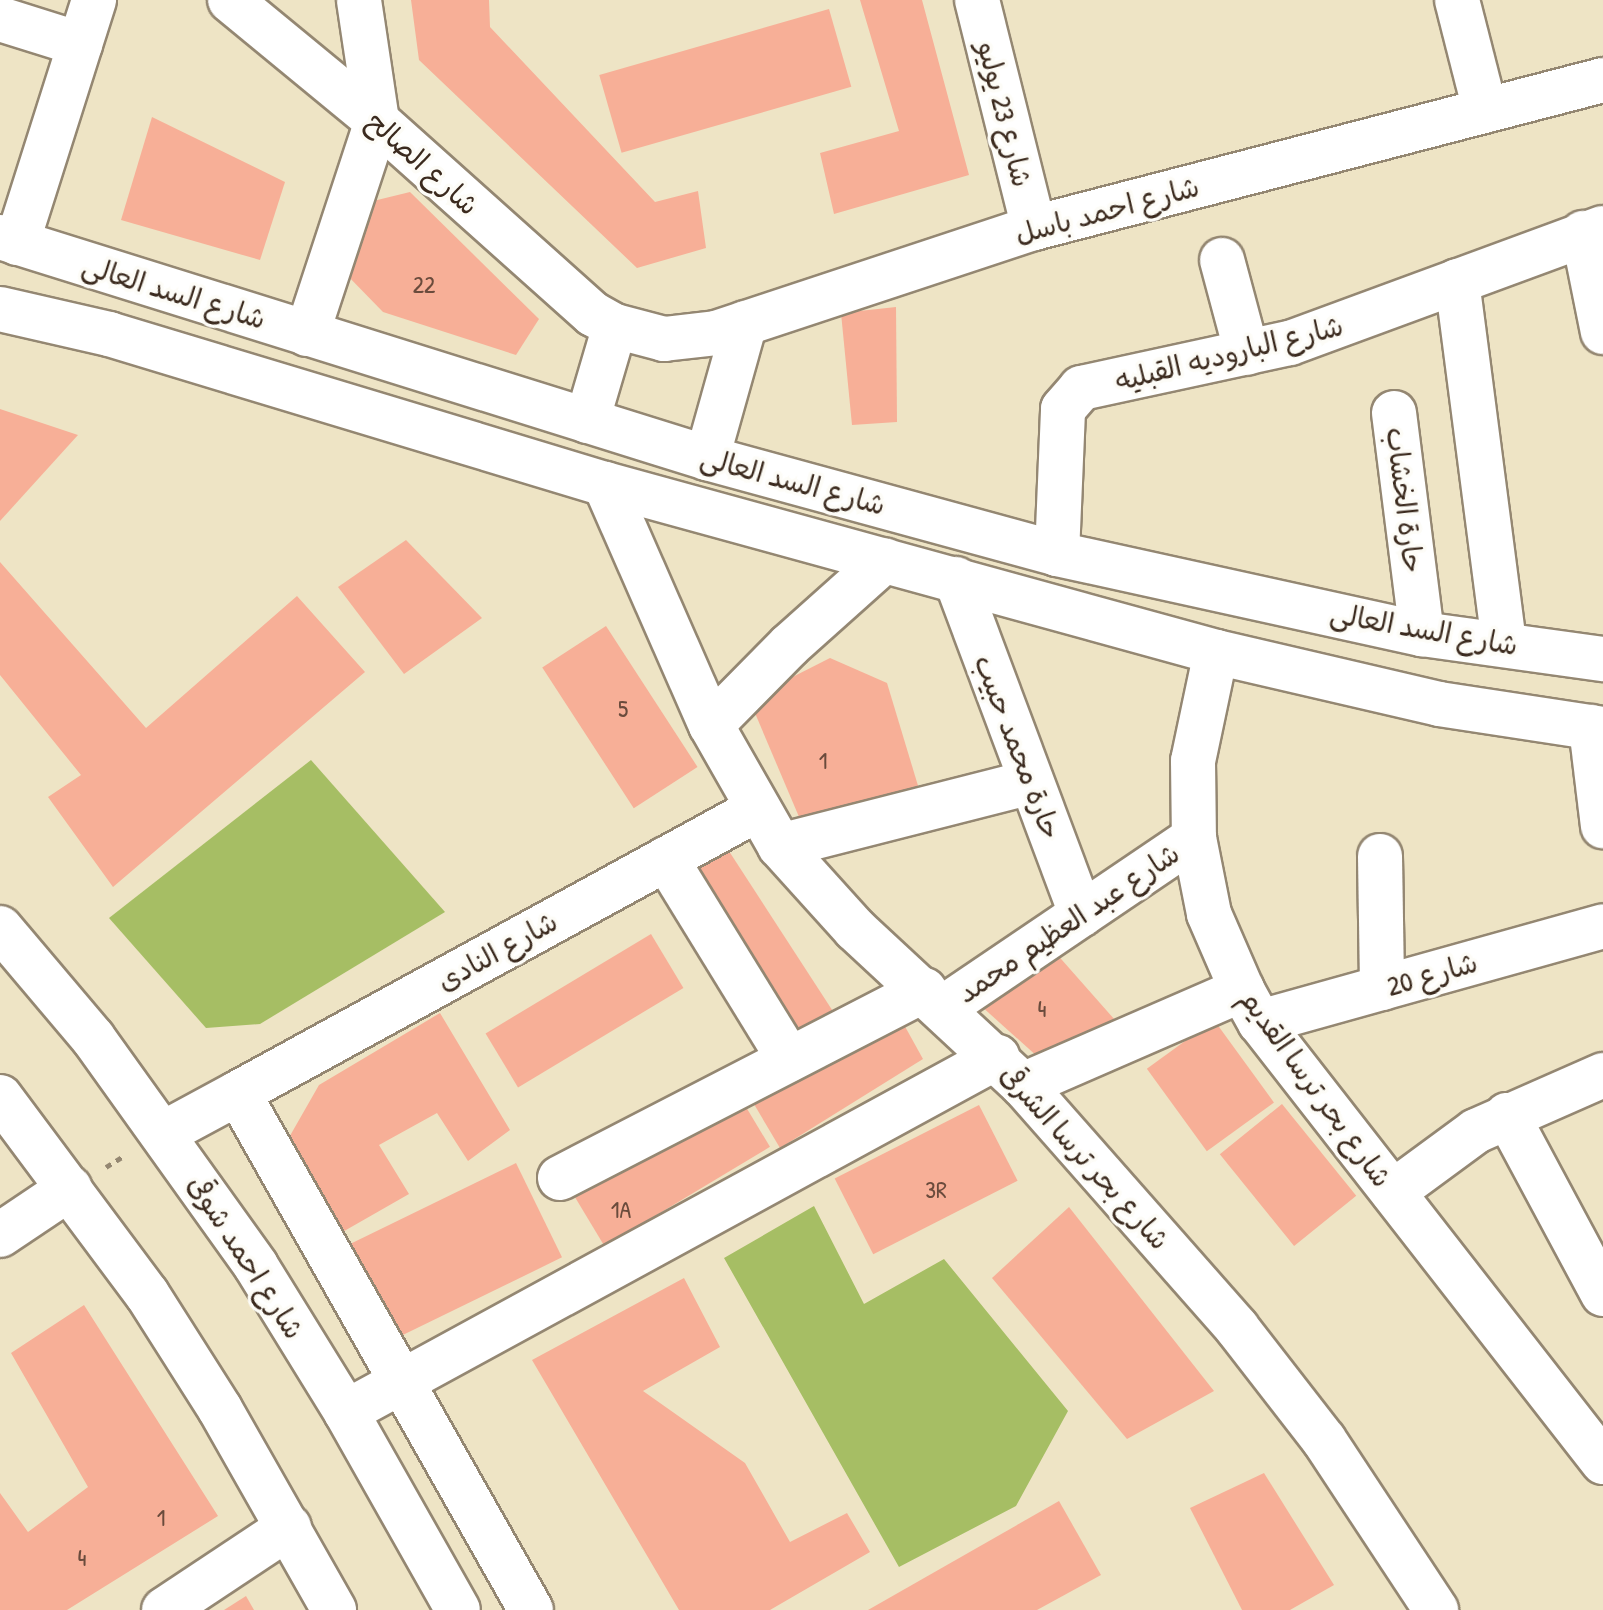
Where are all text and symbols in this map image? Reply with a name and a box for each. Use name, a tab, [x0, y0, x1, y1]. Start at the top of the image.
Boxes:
street label: شارع 23 يوليو	[971, 38, 1039, 190]
street label: شارع الصالح	[360, 104, 486, 222]
street label: شارع احمد باسل	[1011, 169, 1203, 251]
street label: شارع السد العالى	[78, 248, 270, 336]
house number: 22	[413, 271, 435, 299]
street label: شارع الباروديه القبليه	[1112, 308, 1346, 398]
street label: حارة الخشاب	[1379, 425, 1431, 575]
street label: شارع السد العالى	[697, 440, 889, 522]
street label: شارع السد العالى	[1328, 596, 1520, 662]
street label: حارة محمد حبيب	[967, 650, 1069, 844]
house number: 5	[618, 695, 628, 723]
house number: 1	[819, 747, 827, 775]
street label: شارع عبد العظيم محمد	[950, 836, 1186, 1010]
street label: شارع النادى	[431, 904, 563, 998]
street label: شارع 20	[1383, 945, 1481, 1003]
street label: شارع بحر ترسا القديم	[1233, 983, 1399, 1193]
house number: 4	[1038, 995, 1046, 1023]
street label: شارع بحر ترسا الشرقى	[993, 1058, 1177, 1256]
street label: شارع احمد شوقى	[181, 1169, 311, 1345]
house number: 3R	[925, 1176, 947, 1204]
house number: 1A	[611, 1196, 631, 1224]
house number: 1	[157, 1504, 165, 1532]
house number: 4	[78, 1544, 86, 1572]

